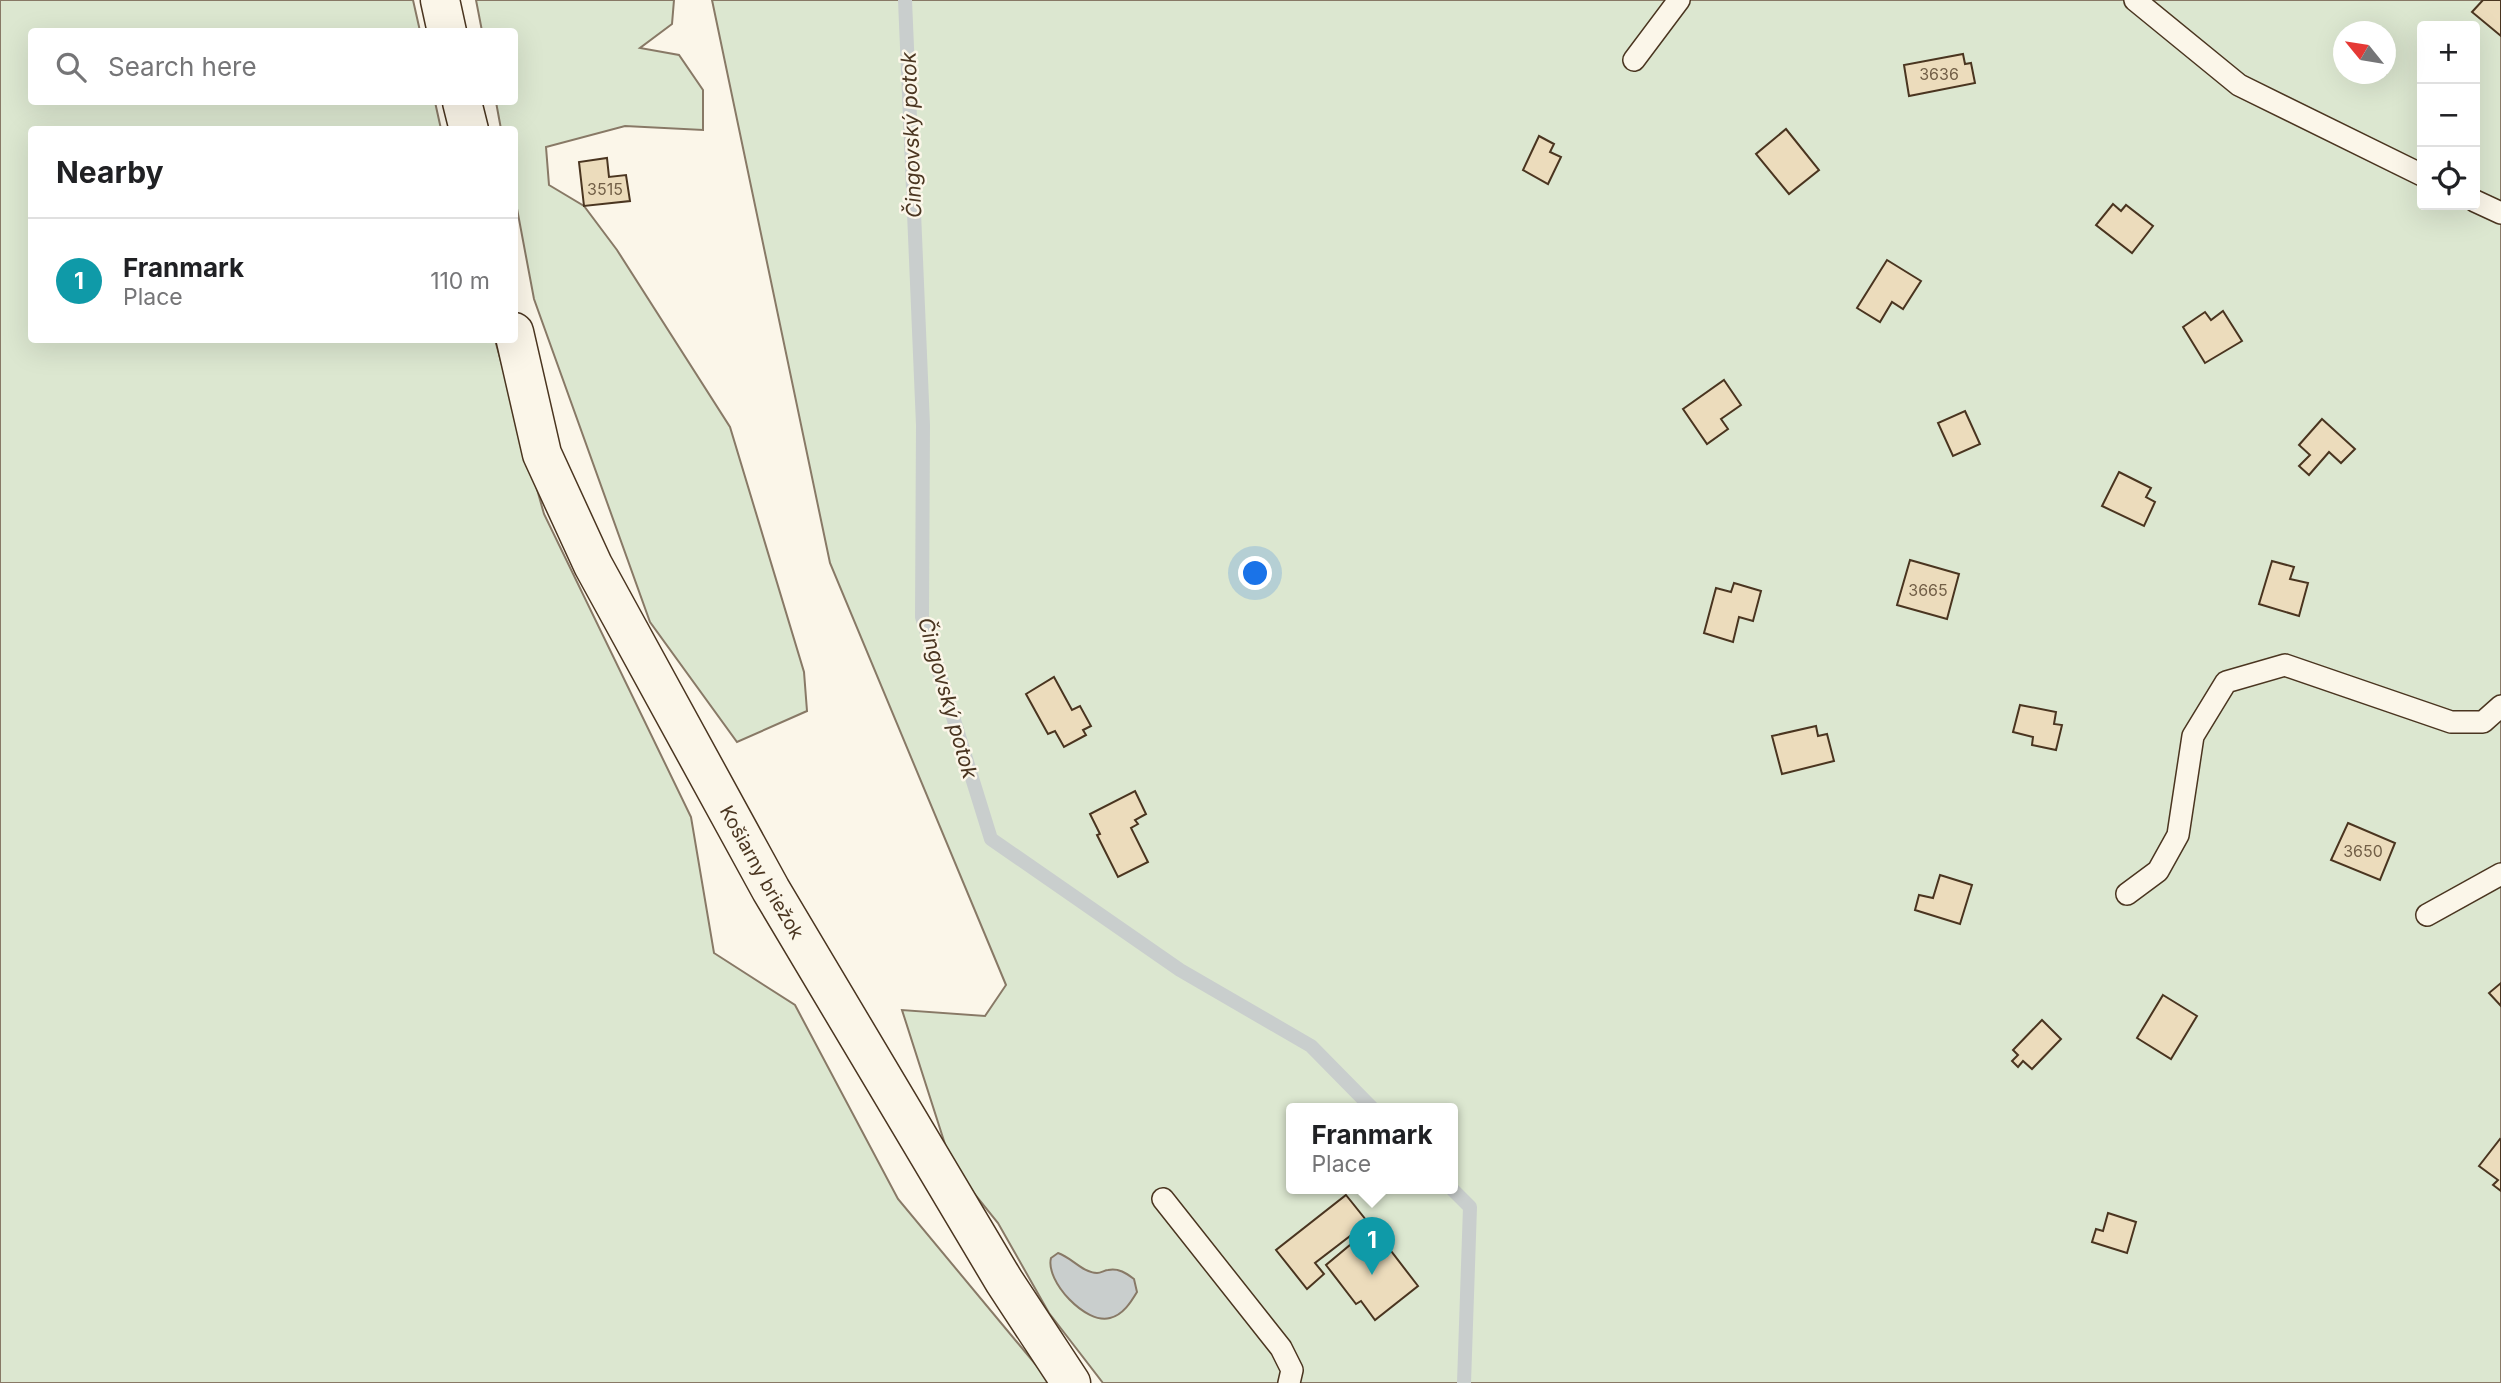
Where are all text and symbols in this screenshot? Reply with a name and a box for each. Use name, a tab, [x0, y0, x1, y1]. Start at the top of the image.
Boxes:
north arrow	[2333, 21, 2396, 84]
map controls	[2417, 21, 2480, 210]
button: +	[2417, 21, 2480, 84]
search box	[28, 28, 518, 105]
icon: search	[52, 48, 90, 86]
text: Search here	[108, 51, 257, 82]
water label: Čingovský potok	[895, 51, 926, 219]
house number: 3636	[1919, 64, 1959, 84]
button: −	[2417, 84, 2480, 147]
button: locate	[2417, 147, 2480, 210]
text: Nearby	[56, 154, 164, 190]
house number: 3515	[587, 179, 623, 199]
text: Franmark	[123, 252, 244, 283]
text: 1	[74, 267, 84, 295]
text: 110 m	[430, 267, 490, 295]
text: Place	[123, 283, 183, 311]
your location	[1238, 556, 1272, 590]
house number: 3665	[1908, 580, 1948, 600]
water label: Čingovský potok	[913, 614, 984, 782]
street label: Košiarny briežok	[715, 801, 809, 944]
house number: 3650	[2343, 841, 2383, 861]
popup	[1286, 1103, 1458, 1194]
text: Franmark	[1311, 1119, 1433, 1150]
text: Place	[1311, 1150, 1371, 1178]
pin: 1	[1349, 1217, 1395, 1275]

